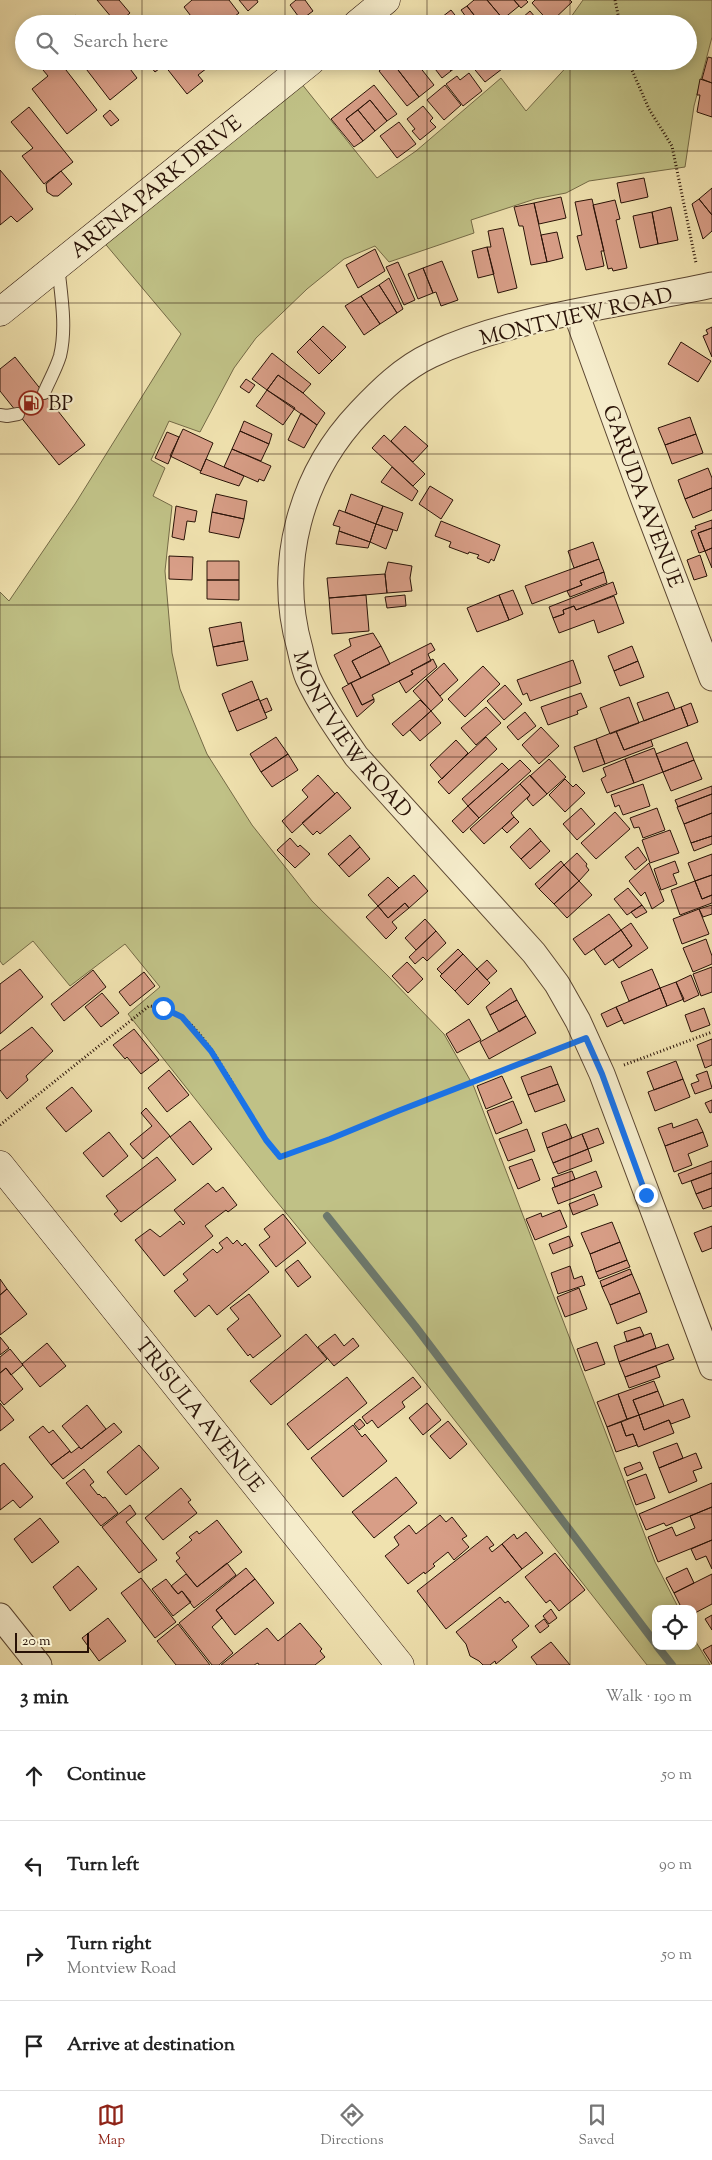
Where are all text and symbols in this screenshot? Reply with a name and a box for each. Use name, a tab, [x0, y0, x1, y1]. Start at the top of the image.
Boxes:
search box	[15, 15, 697, 70]
icon: search	[33, 29, 61, 57]
text: Search here	[73, 29, 168, 56]
street label: ARENA PARK DRIVE	[65, 109, 249, 266]
street label: MONTVIEW ROAD	[477, 281, 676, 355]
fuel station icon: BP	[18, 390, 44, 416]
place label: BP	[48, 390, 73, 420]
street label: GARUDA AVENUE	[594, 401, 689, 593]
street label: MONTVIEW ROAD	[284, 648, 418, 826]
route start	[152, 997, 175, 1020]
route end	[635, 1184, 658, 1207]
street label: TRISULA AVENUE	[127, 1332, 270, 1500]
map controls	[652, 1605, 697, 1650]
button: locate	[652, 1605, 697, 1650]
scale bar	[15, 1630, 89, 1653]
text: 20 m	[22, 1632, 51, 1652]
text: 3 min	[20, 1683, 69, 1713]
text: Walk · 190 m	[605, 1686, 692, 1709]
icon: ahead	[20, 1762, 48, 1790]
text: Continue	[67, 1762, 146, 1789]
text: 50 m	[661, 1764, 692, 1787]
icon: left	[20, 1852, 48, 1880]
text: Turn left	[67, 1852, 139, 1879]
text: 90 m	[659, 1854, 692, 1877]
text: Turn right	[67, 1931, 151, 1958]
icon: right	[20, 1942, 48, 1970]
text: 50 m	[661, 1944, 692, 1967]
text: Montview Road	[67, 1958, 176, 1981]
icon: arrive	[20, 2032, 48, 2060]
text: Arrive at destination	[67, 2032, 235, 2059]
tab: Map	[97, 2101, 125, 2151]
tab: Directions	[320, 2101, 384, 2151]
tab: Saved	[579, 2101, 614, 2151]

